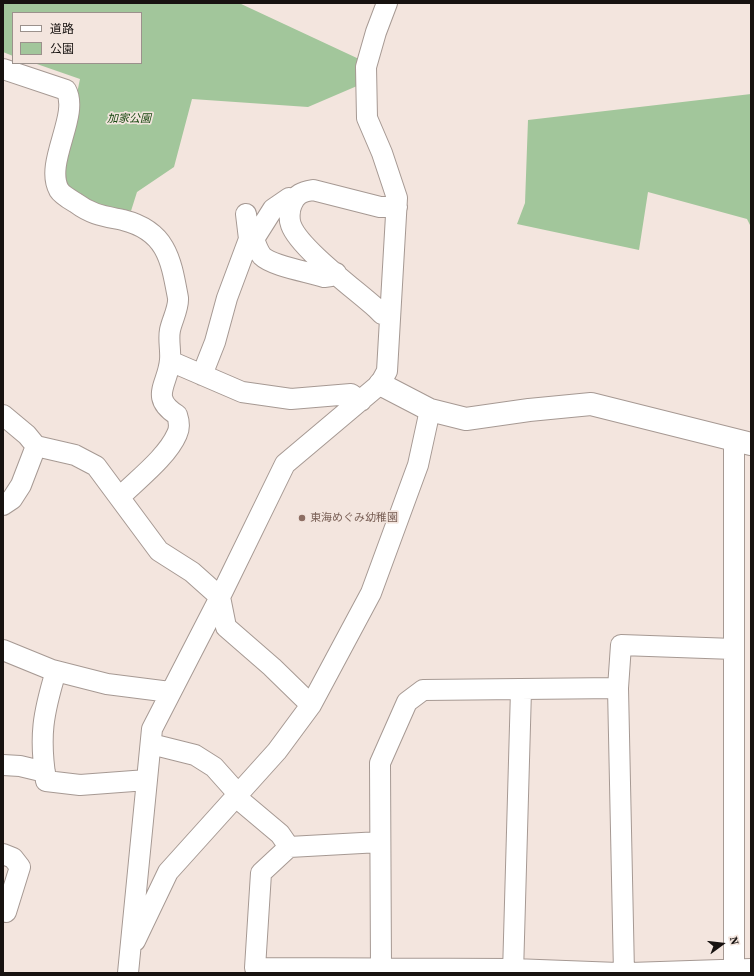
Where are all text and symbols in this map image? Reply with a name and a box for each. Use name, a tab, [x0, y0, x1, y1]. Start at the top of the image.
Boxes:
legend	[12, 12, 142, 64]
text: 道路	[50, 21, 74, 37]
text: 公園	[50, 41, 74, 57]
park label: 加家公園	[107, 112, 151, 126]
place label: 東海めぐみ幼稚園	[310, 511, 398, 525]
marker: 東海めぐみ幼稚園	[297, 513, 307, 523]
north arrow	[702, 924, 742, 964]
text: N	[726, 935, 742, 947]

